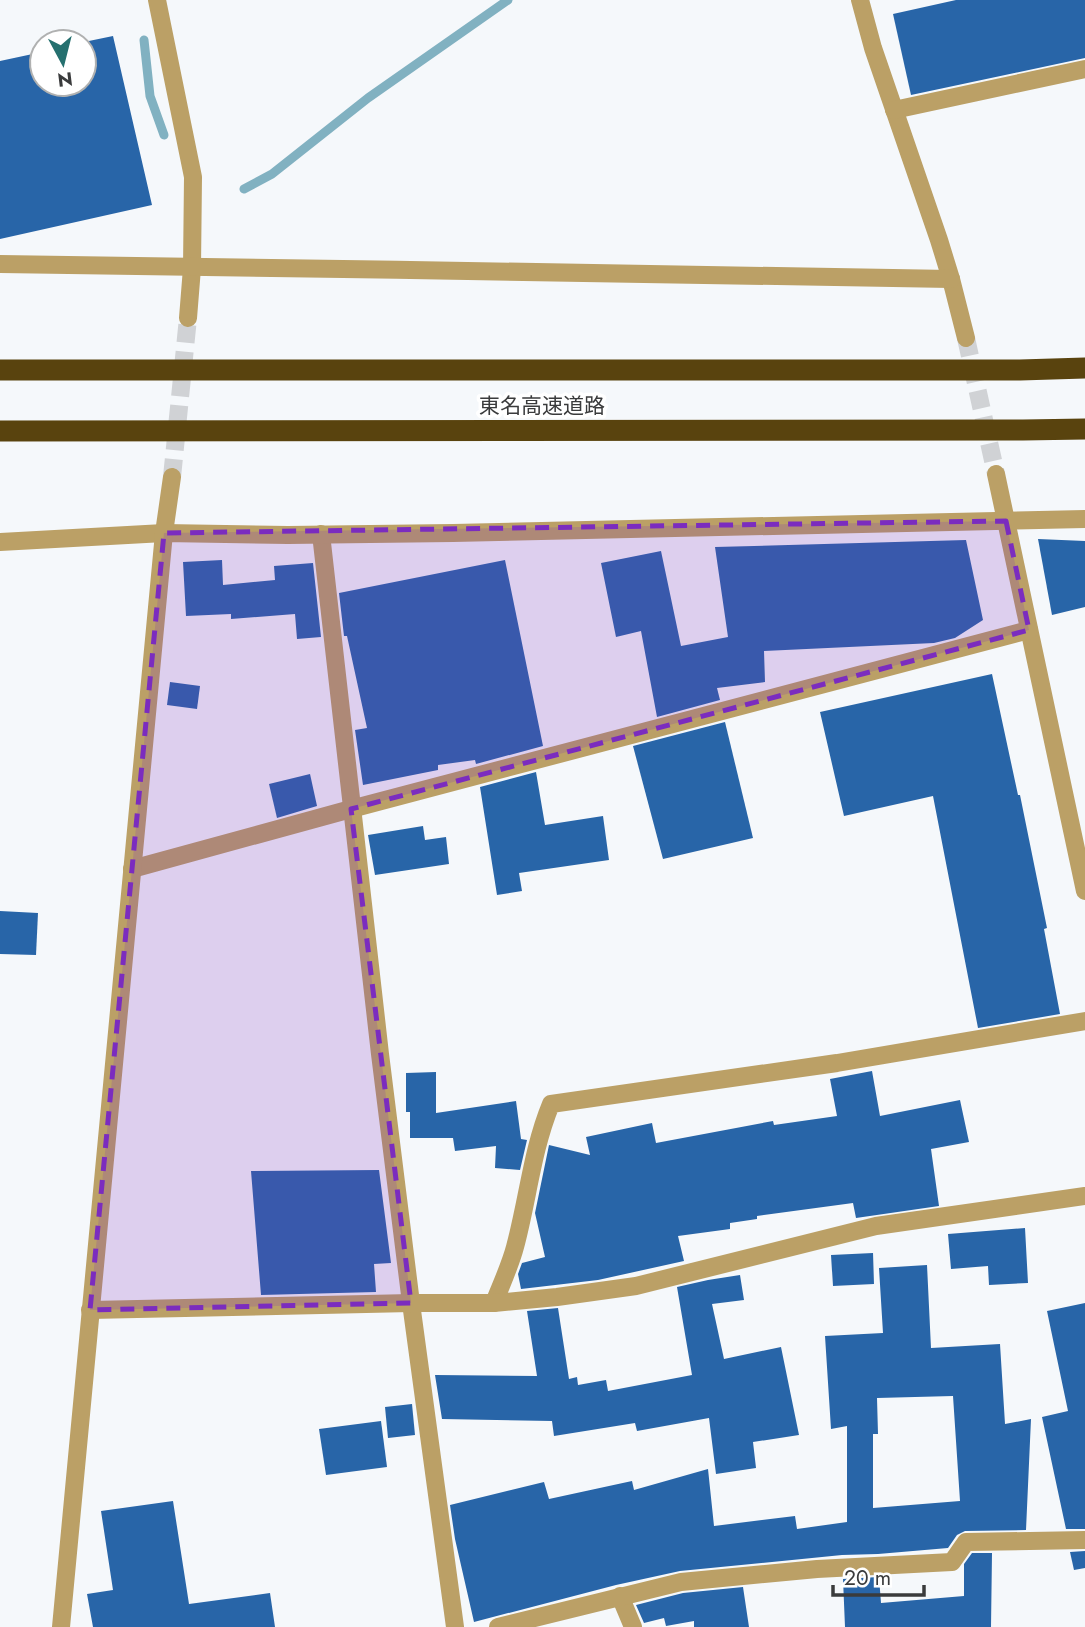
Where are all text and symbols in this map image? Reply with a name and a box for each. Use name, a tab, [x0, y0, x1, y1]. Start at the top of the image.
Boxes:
north arrow	[28, 28, 98, 98]
text: N	[56, 65, 74, 94]
street label: 東名高速道路	[479, 391, 605, 421]
scale bar	[833, 1554, 924, 1598]
text: 20 m	[844, 1563, 891, 1593]

